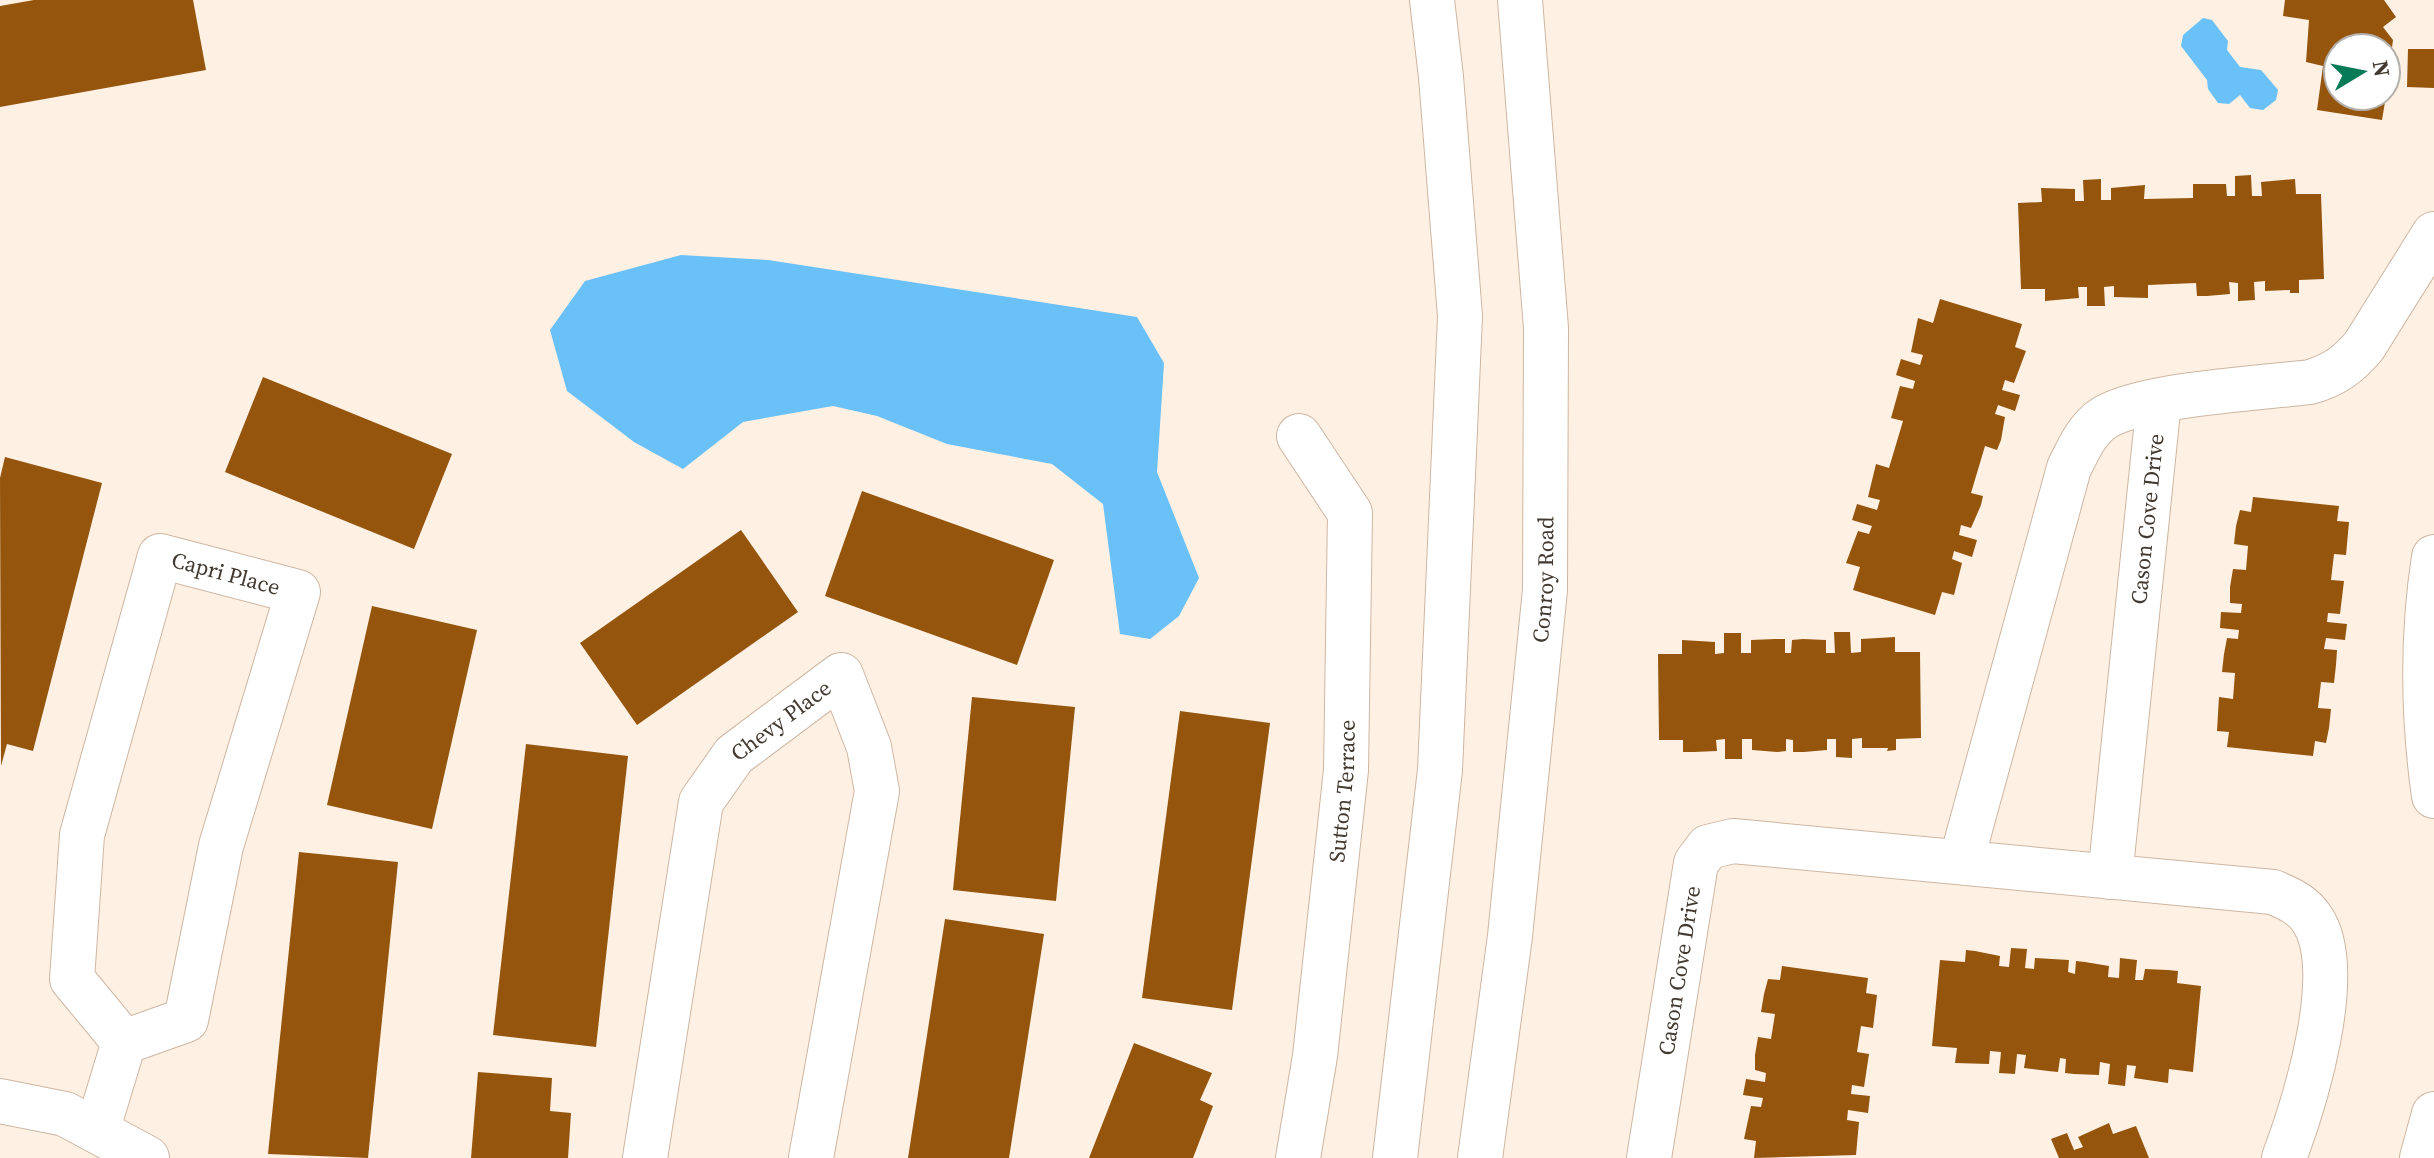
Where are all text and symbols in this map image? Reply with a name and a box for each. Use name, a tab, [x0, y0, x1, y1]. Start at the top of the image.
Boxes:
north arrow	[2322, 32, 2402, 112]
text: N	[2366, 58, 2398, 79]
street label: Cason Cove Drive	[2123, 432, 2171, 606]
street label: Conroy Road	[1525, 516, 1560, 644]
street label: Capri Place	[169, 544, 283, 602]
street label: Chevy Place	[724, 673, 837, 768]
street label: Sutton Terrace	[1321, 719, 1362, 864]
street label: Cason Cove Drive	[1651, 883, 1707, 1057]

